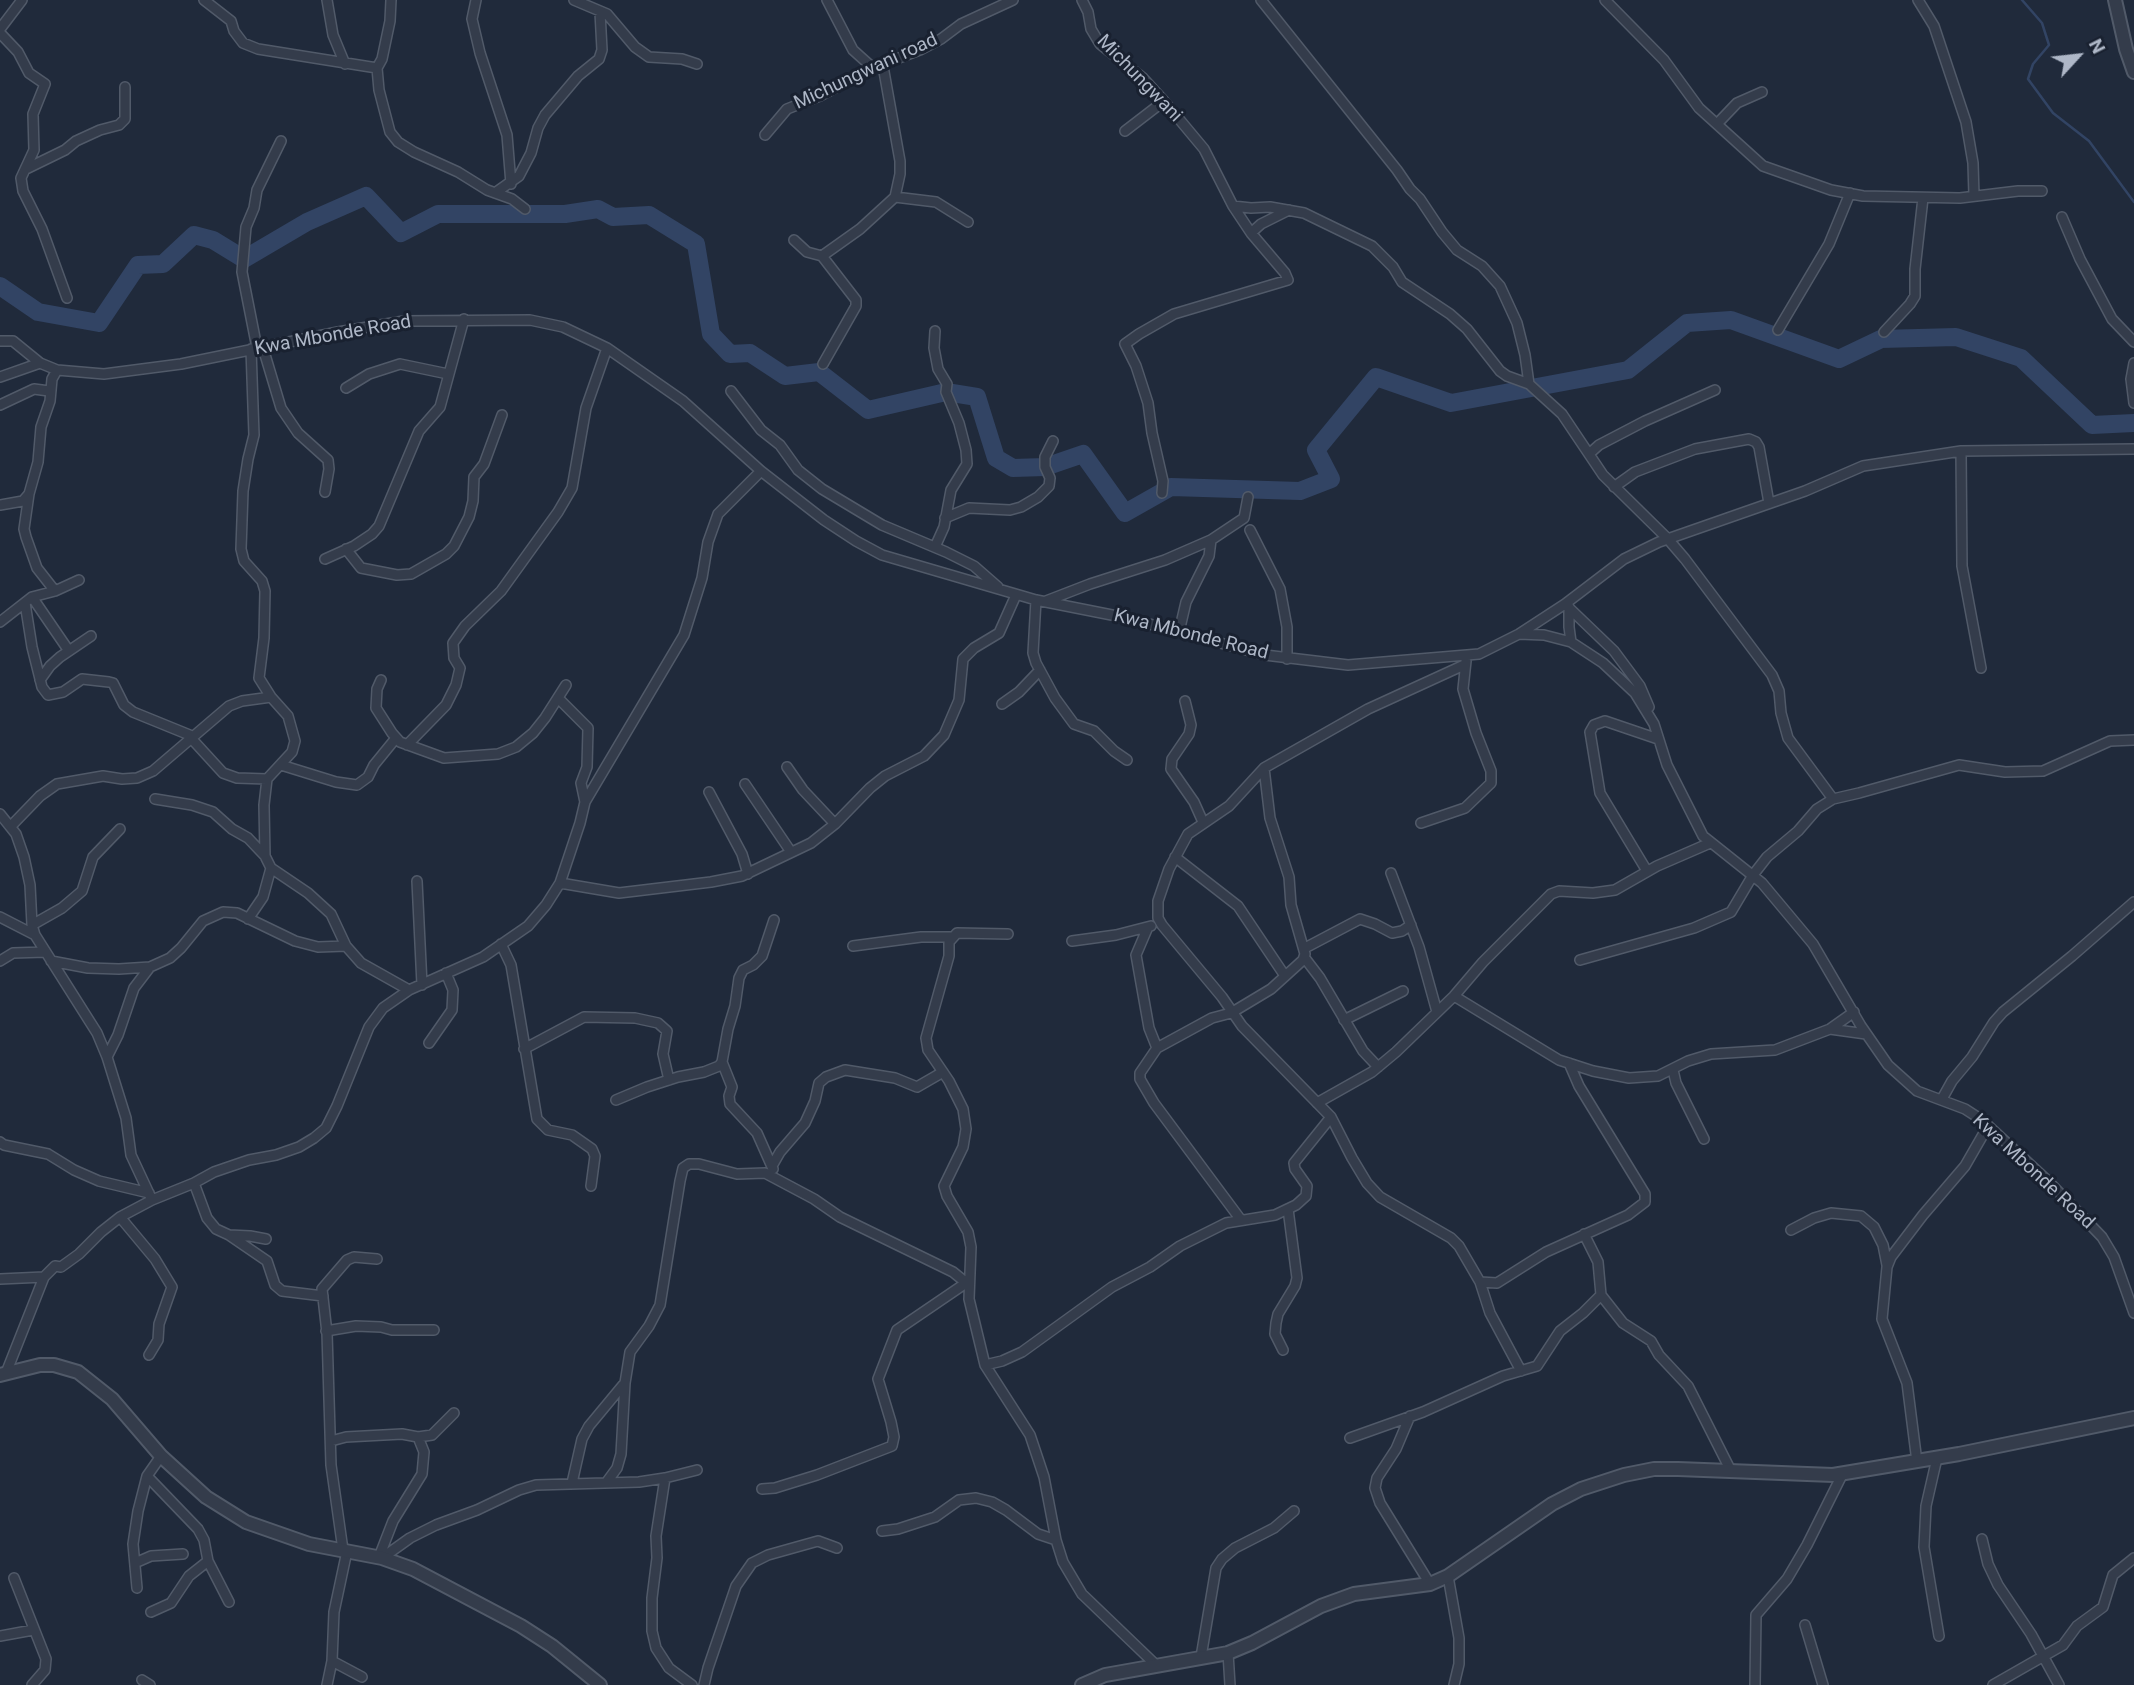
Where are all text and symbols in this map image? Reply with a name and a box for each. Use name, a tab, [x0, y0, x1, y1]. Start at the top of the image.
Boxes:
north arrow	[2043, 21, 2113, 91]
street label: Michungwani road	[791, 29, 941, 115]
street label: Michungwani	[1092, 30, 1186, 128]
text: N	[2084, 35, 2110, 57]
street label: Kwa Mbonde Road	[253, 311, 413, 361]
street label: Kwa Mbonde Road	[1111, 605, 1271, 665]
street label: Kwa Mbonde Road	[1967, 1110, 2099, 1234]

